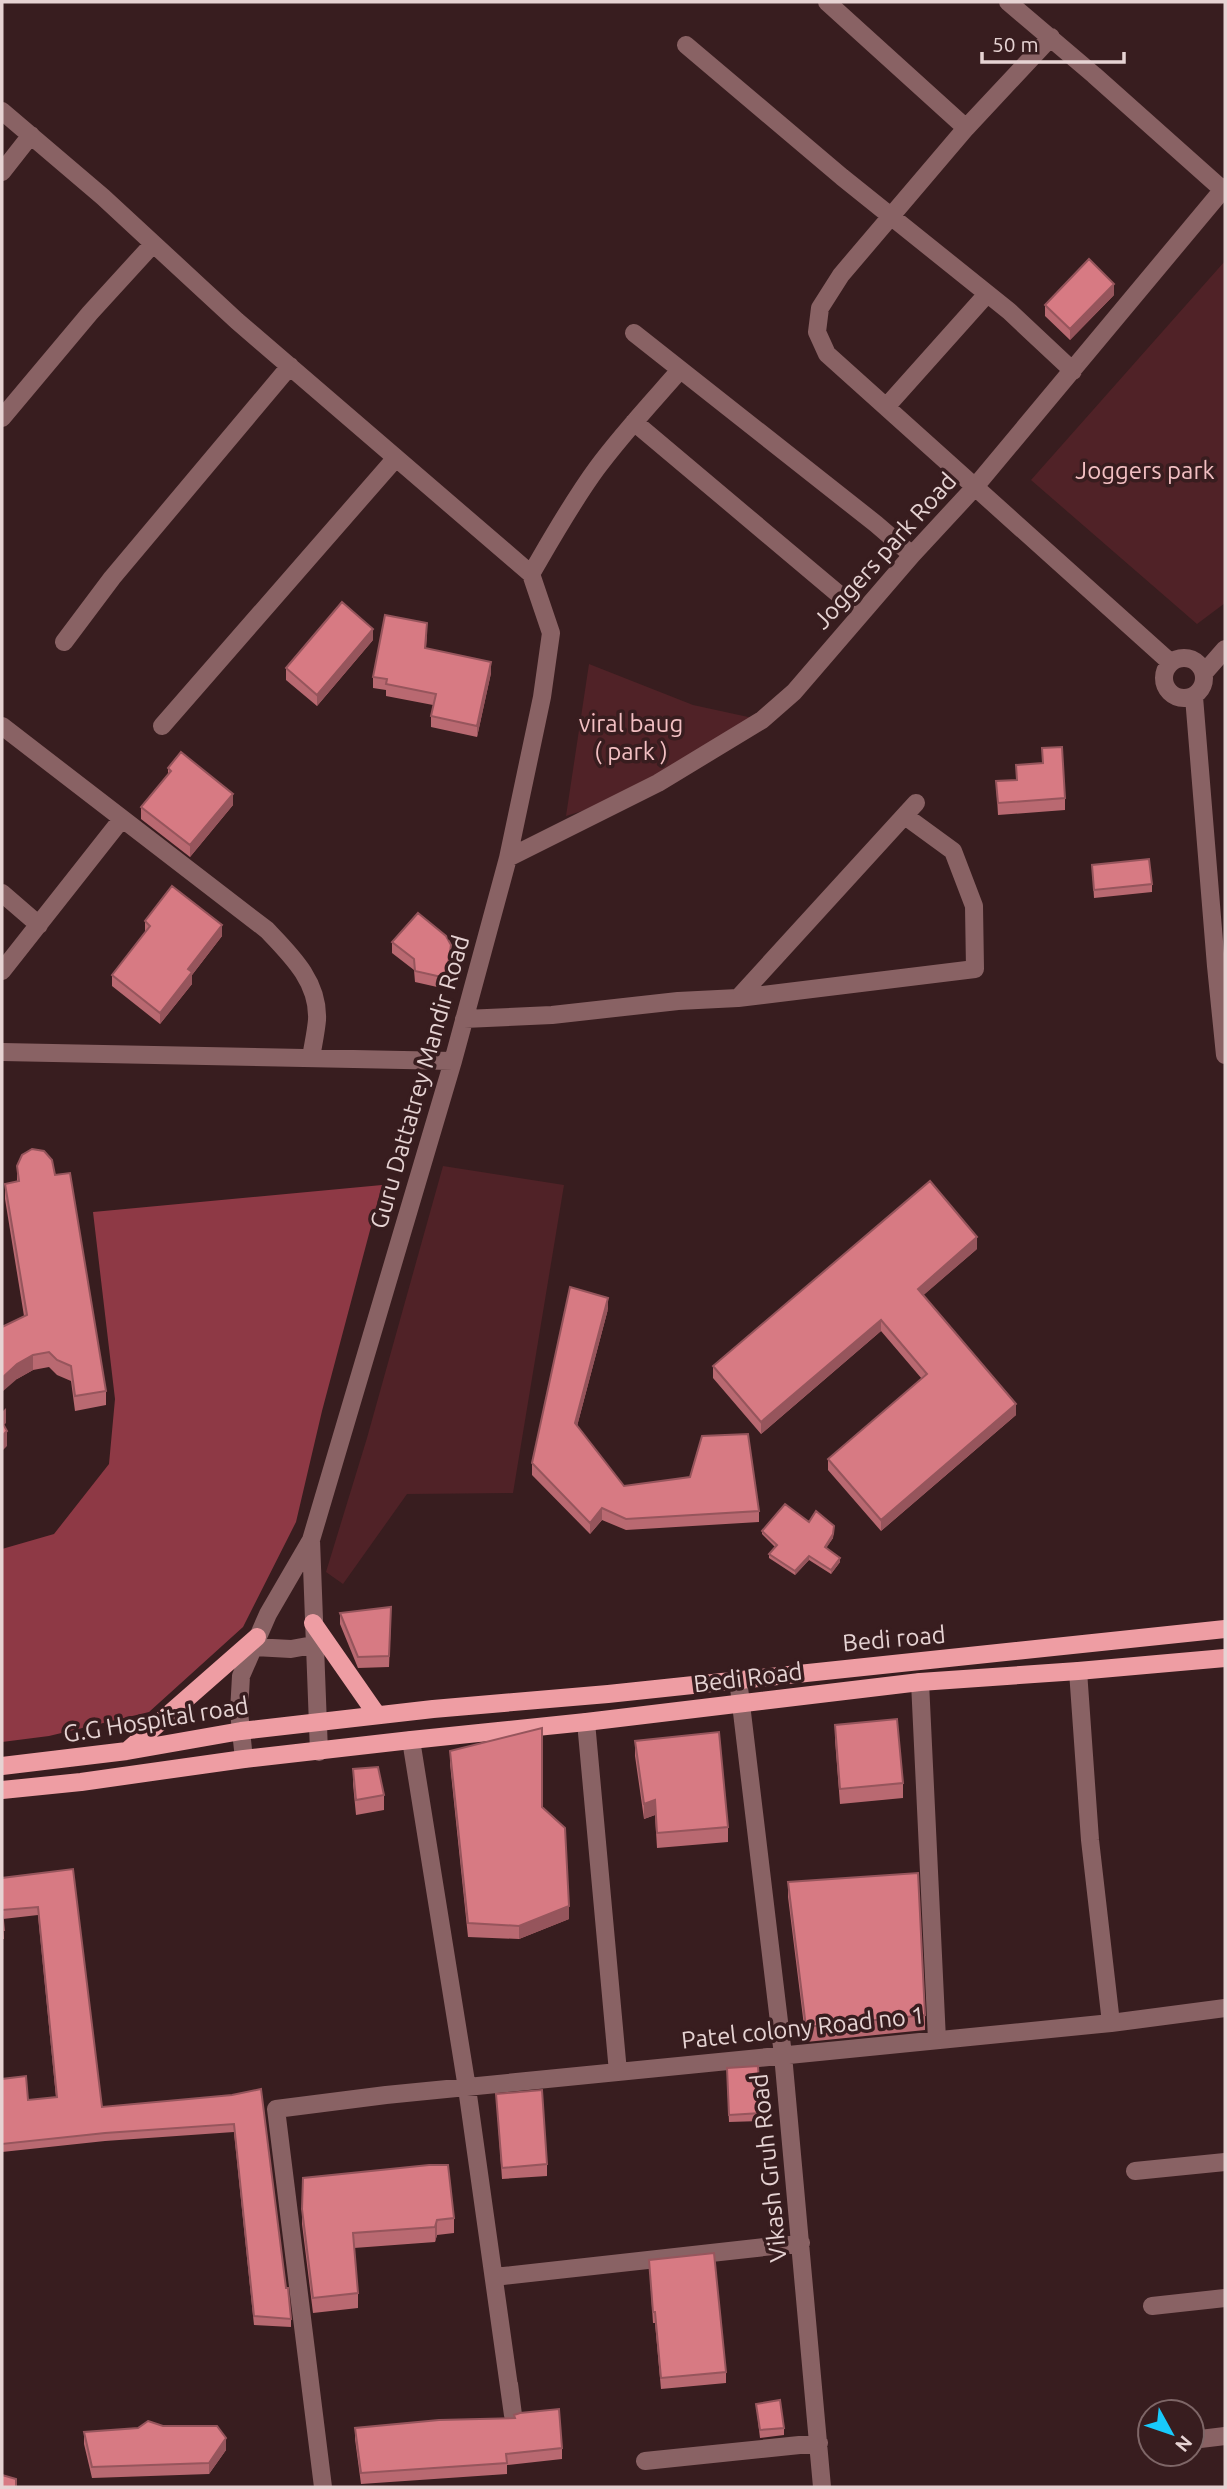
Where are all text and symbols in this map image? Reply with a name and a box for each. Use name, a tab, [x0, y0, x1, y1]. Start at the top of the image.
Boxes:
scale bar	[982, 21, 1124, 65]
text: 50 m	[992, 32, 1039, 56]
park label: Joggers park	[1075, 457, 1215, 484]
street label: Joggers park Road	[808, 467, 962, 634]
park label: viral baug ( park )	[579, 710, 683, 765]
street label: Guru Dattatrey Mandir Road	[365, 932, 474, 1232]
street label: Bedi road	[841, 1621, 947, 1656]
street label: Bedi Road	[692, 1657, 804, 1698]
street label: G.G Hospital road	[61, 1692, 250, 1747]
street label: Patel colony Road no 1	[680, 2001, 926, 2054]
street label: Vikash Gruh Road	[745, 2073, 792, 2264]
north arrow	[1136, 2398, 1206, 2468]
text: N	[1171, 2431, 1197, 2456]

